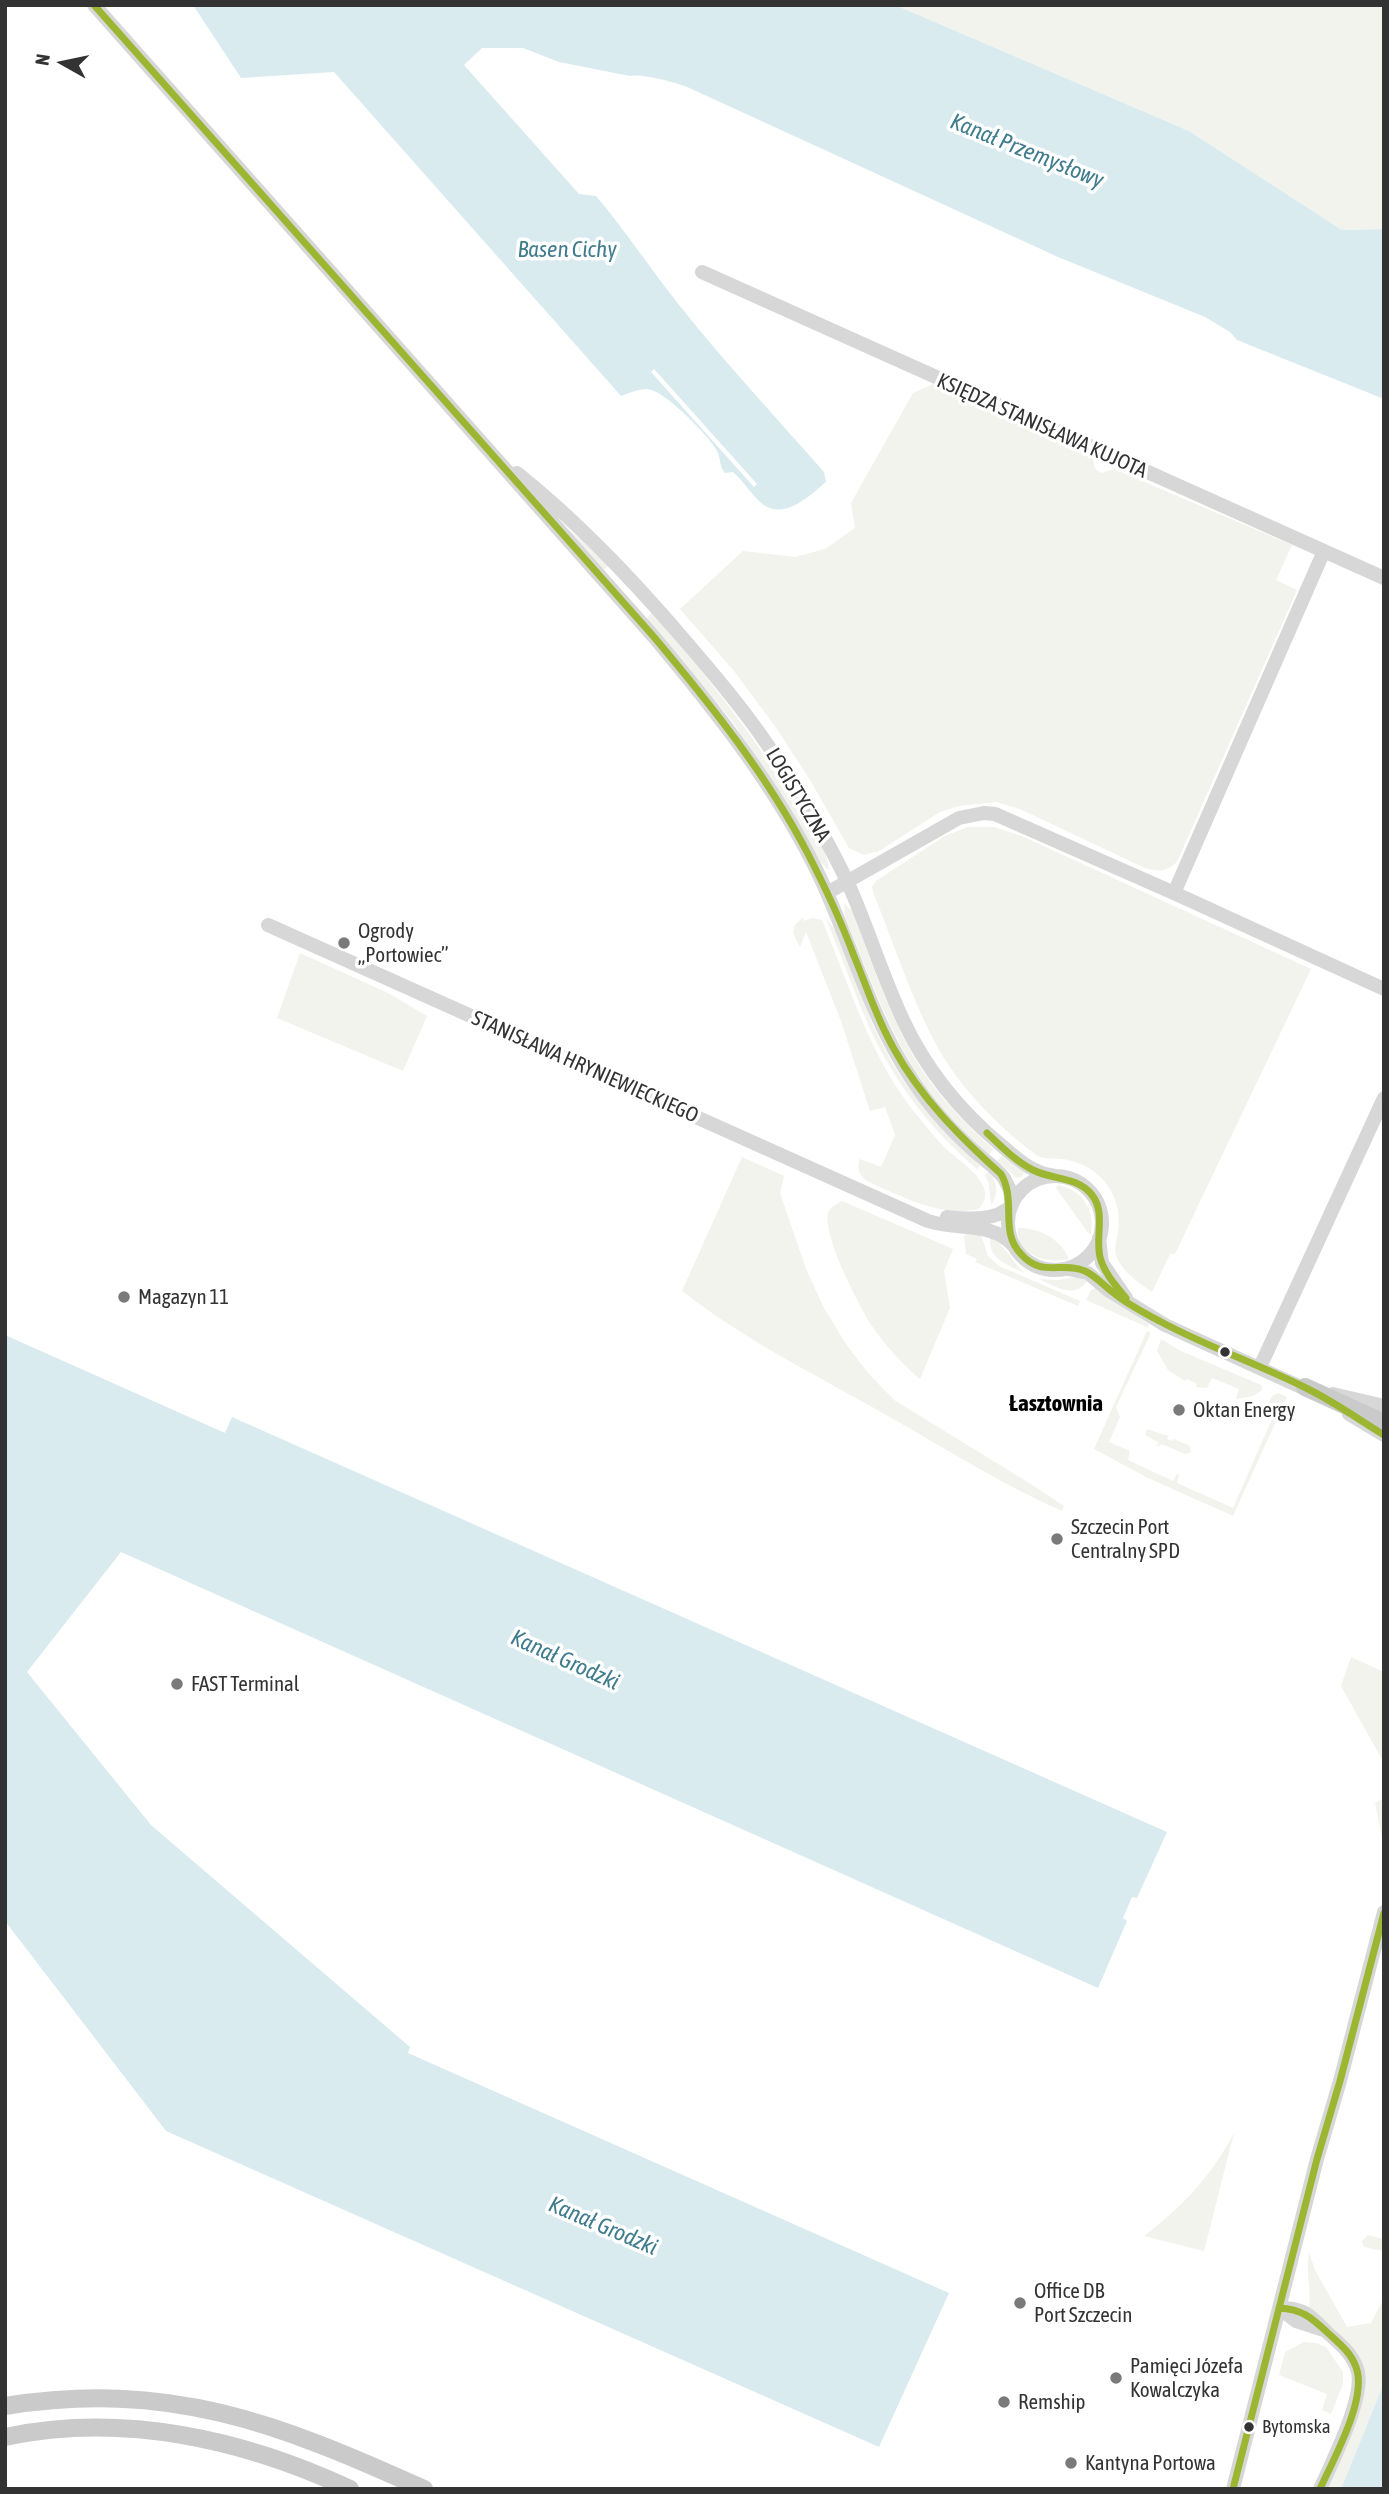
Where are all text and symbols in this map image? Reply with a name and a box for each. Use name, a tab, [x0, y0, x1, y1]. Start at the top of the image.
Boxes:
north arrow	[28, 28, 98, 98]
text: N	[31, 52, 54, 67]
water label: Kanał Przemysłowy	[946, 108, 1108, 194]
water label: Basen Cichy	[517, 236, 617, 264]
street label: KSIĘDZA STANISŁAWA KUJOTA	[933, 368, 1151, 484]
street label: LOGISTYCZNA	[760, 744, 836, 846]
place label: Ogrody „Portowiec”	[358, 918, 448, 968]
marker: Ogrody „Portowiec”	[336, 935, 352, 951]
street label: STANISŁAWA HRYNIEWIECKIEGO	[468, 1006, 702, 1128]
place label: Magazyn 11	[138, 1284, 229, 1310]
marker: Magazyn 11	[116, 1289, 132, 1305]
unlabelled marker	[1218, 1345, 1232, 1359]
district label: Łasztownia	[1009, 1390, 1103, 1418]
place label: Oktan Energy	[1193, 1397, 1295, 1423]
marker: Oktan Energy	[1171, 1402, 1187, 1418]
place label: Szczecin Port Centralny SPD	[1071, 1514, 1180, 1564]
marker: Szczecin Port Centralny SPD	[1049, 1531, 1065, 1547]
water label: Kanał Grodzki	[507, 1624, 623, 1696]
place label: FAST Terminal	[191, 1671, 299, 1697]
marker: FAST Terminal	[169, 1676, 185, 1692]
water label: Kanał Grodzki	[544, 2191, 662, 2261]
place label: Office DB Port Szczecin	[1034, 2278, 1132, 2328]
marker: Office DB Port Szczecin	[1012, 2295, 1028, 2311]
place label: Pamięci Józefa Kowalczyka	[1130, 2353, 1243, 2403]
marker: Pamięci Józefa Kowalczyka	[1108, 2370, 1124, 2386]
place label: Remship	[1018, 2389, 1086, 2415]
marker: Remship	[996, 2394, 1012, 2410]
place label: Bytomska	[1262, 2416, 1331, 2438]
marker: Bytomska	[1242, 2420, 1256, 2434]
place label: Kantyna Portowa	[1085, 2450, 1216, 2476]
marker: Kantyna Portowa	[1063, 2455, 1079, 2471]

